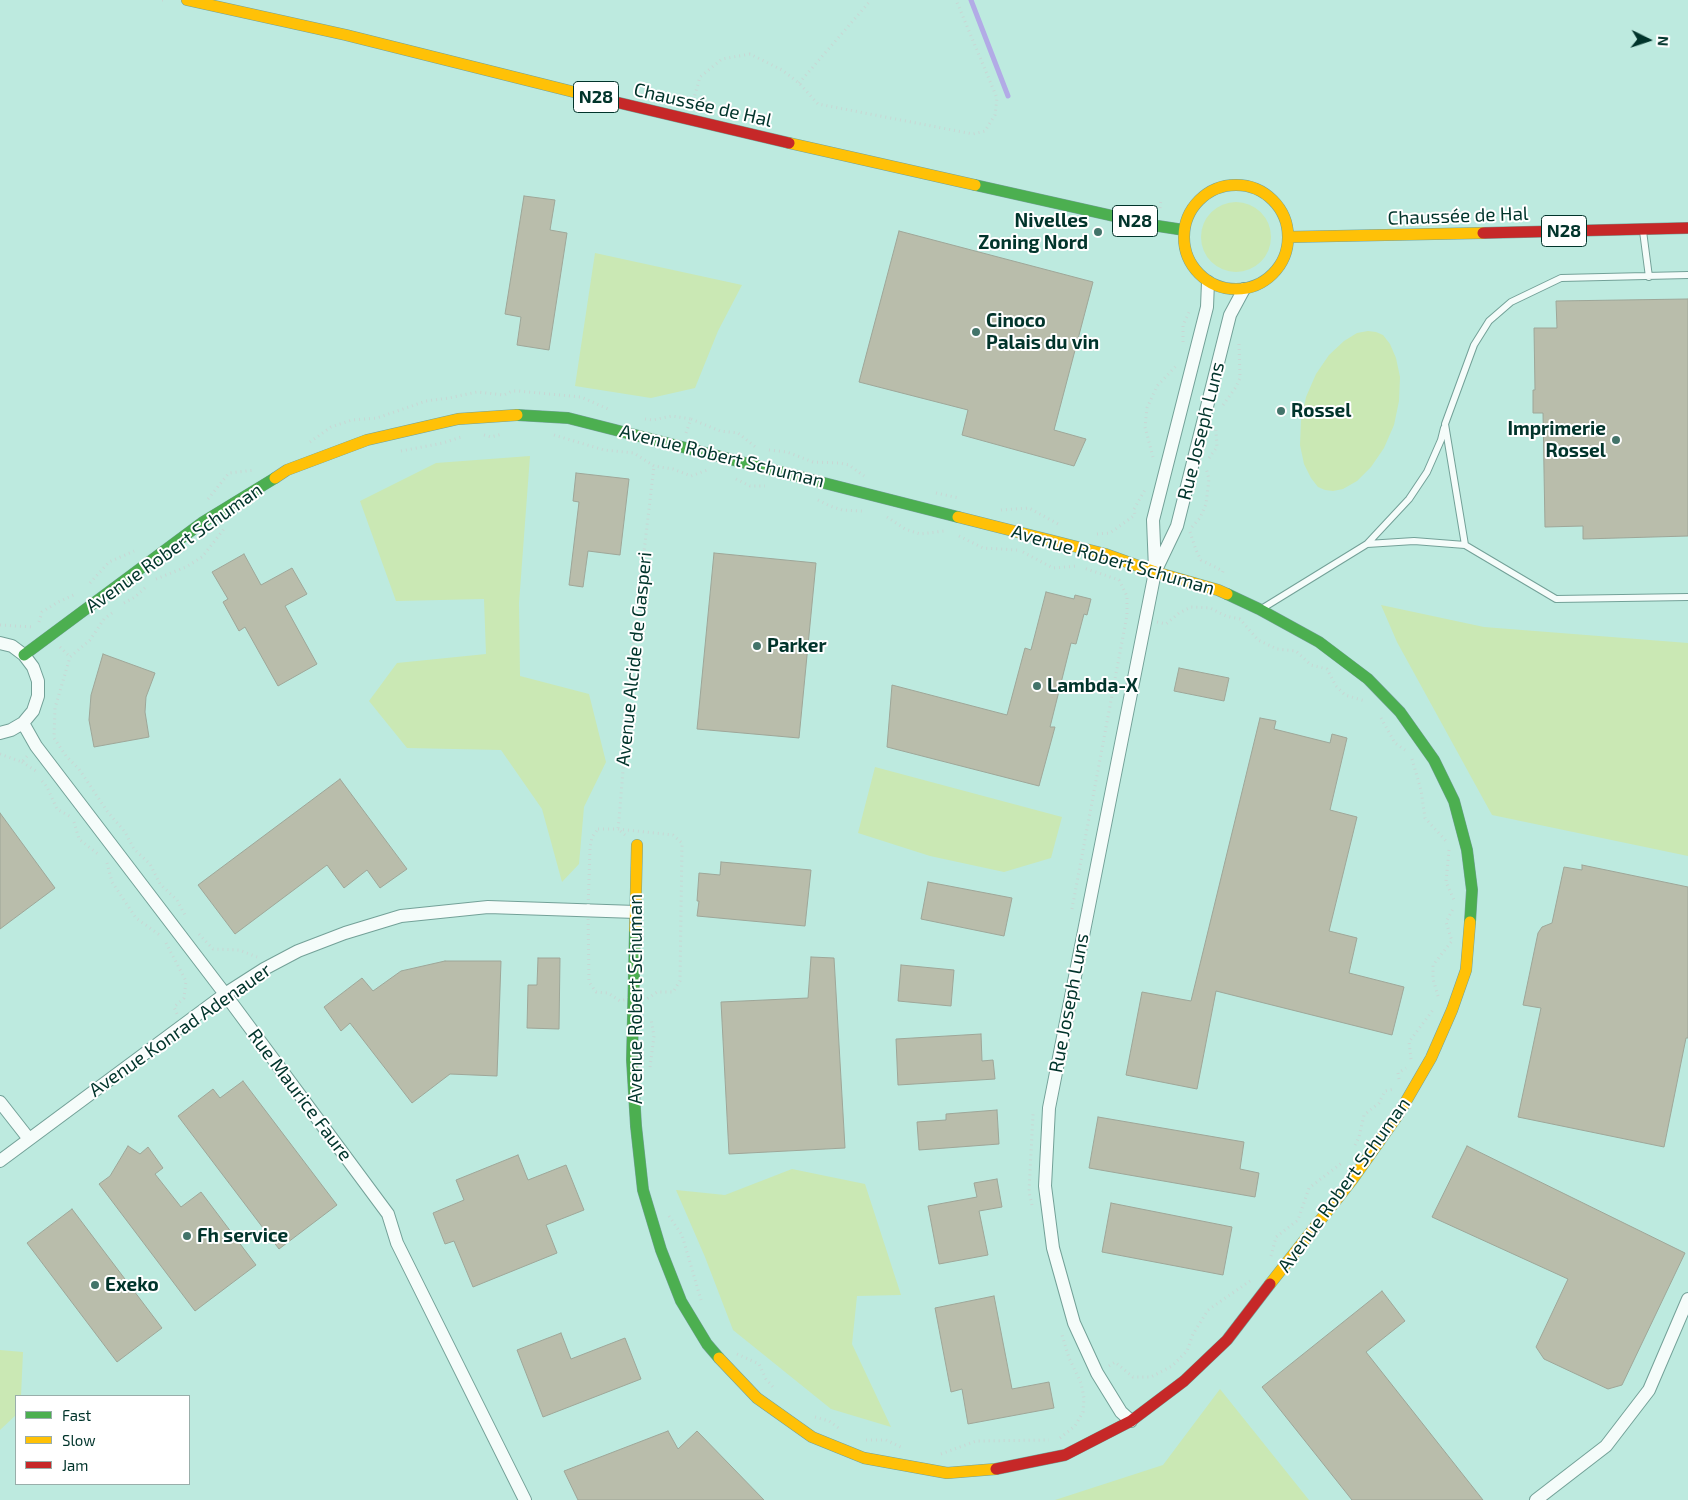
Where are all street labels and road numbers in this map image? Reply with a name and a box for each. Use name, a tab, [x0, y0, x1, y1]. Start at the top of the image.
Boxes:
street label: Chaussée de Hal	[632, 78, 774, 132]
road number: N28	[574, 81, 618, 112]
street label: Chaussée de Hal	[1387, 202, 1529, 230]
road number: N28	[1112, 206, 1158, 237]
road number: N28	[1542, 216, 1586, 247]
street label: Rue Joseph Luns	[1173, 359, 1229, 503]
street label: Avenue Robert Schuman	[617, 419, 827, 493]
street label: Avenue Robert Schuman	[81, 478, 267, 618]
street label: Avenue Robert Schuman	[1009, 520, 1217, 600]
street label: Avenue Alcide de Gasperi	[611, 551, 657, 767]
street label: Avenue Robert Schuman	[625, 894, 647, 1104]
street label: Rue Joseph Luns	[1044, 931, 1094, 1075]
street label: Avenue Konrad Adenauer	[85, 958, 275, 1102]
street label: Rue Maurice Faure	[243, 1024, 357, 1166]
street label: Avenue Robert Schuman	[1273, 1093, 1415, 1277]

